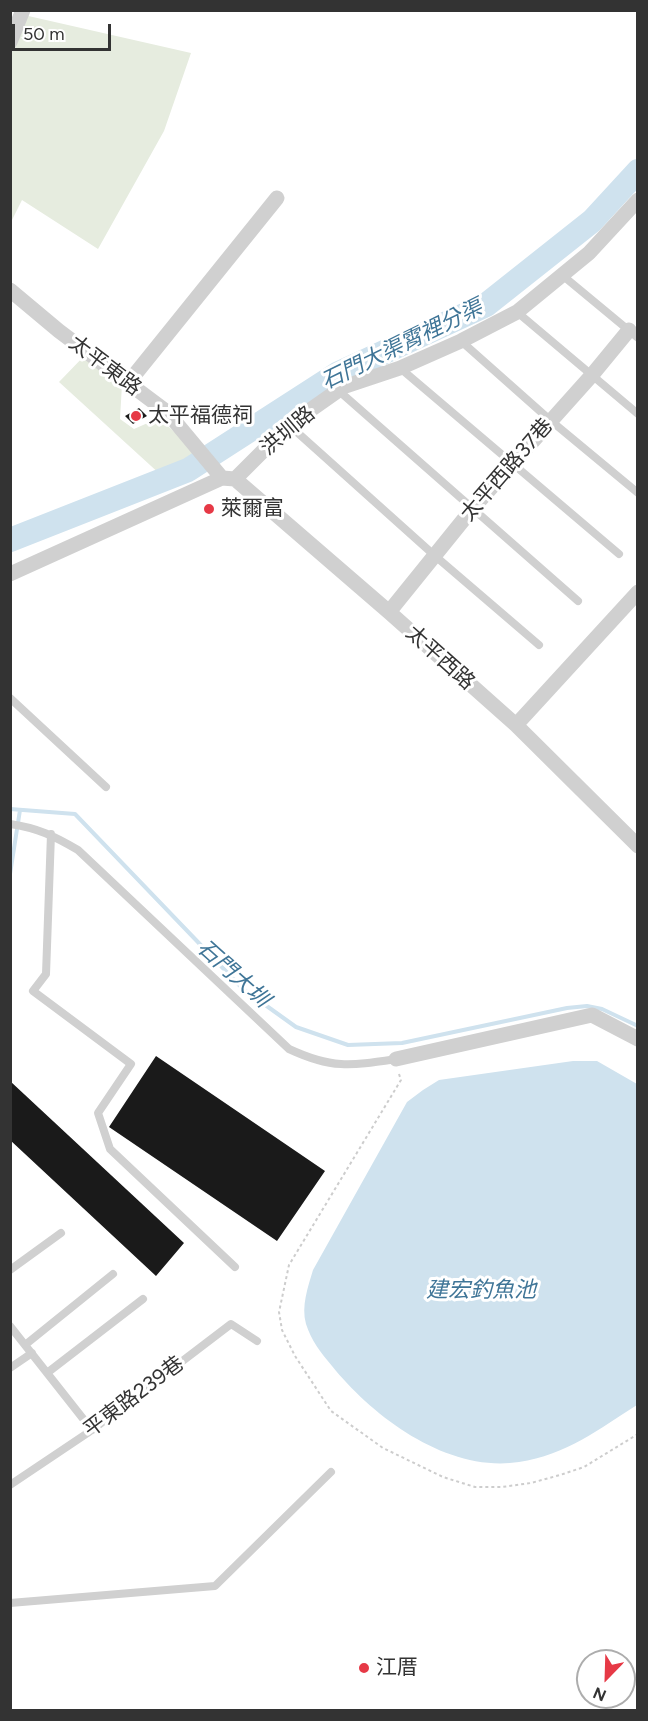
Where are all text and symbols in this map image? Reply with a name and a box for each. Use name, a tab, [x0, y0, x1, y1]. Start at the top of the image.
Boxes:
scale bar	[15, 12, 114, 50]
text: 50 m	[23, 23, 65, 45]
water label: 石門大渠霄裡分渠	[317, 295, 487, 395]
street label: 太平東路	[64, 331, 146, 401]
street label: 洪圳路	[256, 401, 320, 461]
place label: 太平福德祠	[148, 403, 253, 429]
marker: 太平福德祠	[129, 409, 143, 423]
street label: 太平西路37巷	[456, 414, 558, 526]
place label: 萊爾富	[221, 496, 284, 522]
marker: 萊爾富	[202, 502, 216, 516]
street label: 太平西路	[400, 621, 480, 695]
water label: 石門大圳	[191, 935, 275, 1013]
water label: 建宏釣魚池	[426, 1278, 536, 1304]
street label: 平東路239巷	[79, 1351, 189, 1443]
north arrow	[576, 1649, 636, 1709]
place label: 江厝	[376, 1655, 418, 1681]
marker: 江厝	[357, 1661, 371, 1675]
text: N	[590, 1683, 609, 1705]

